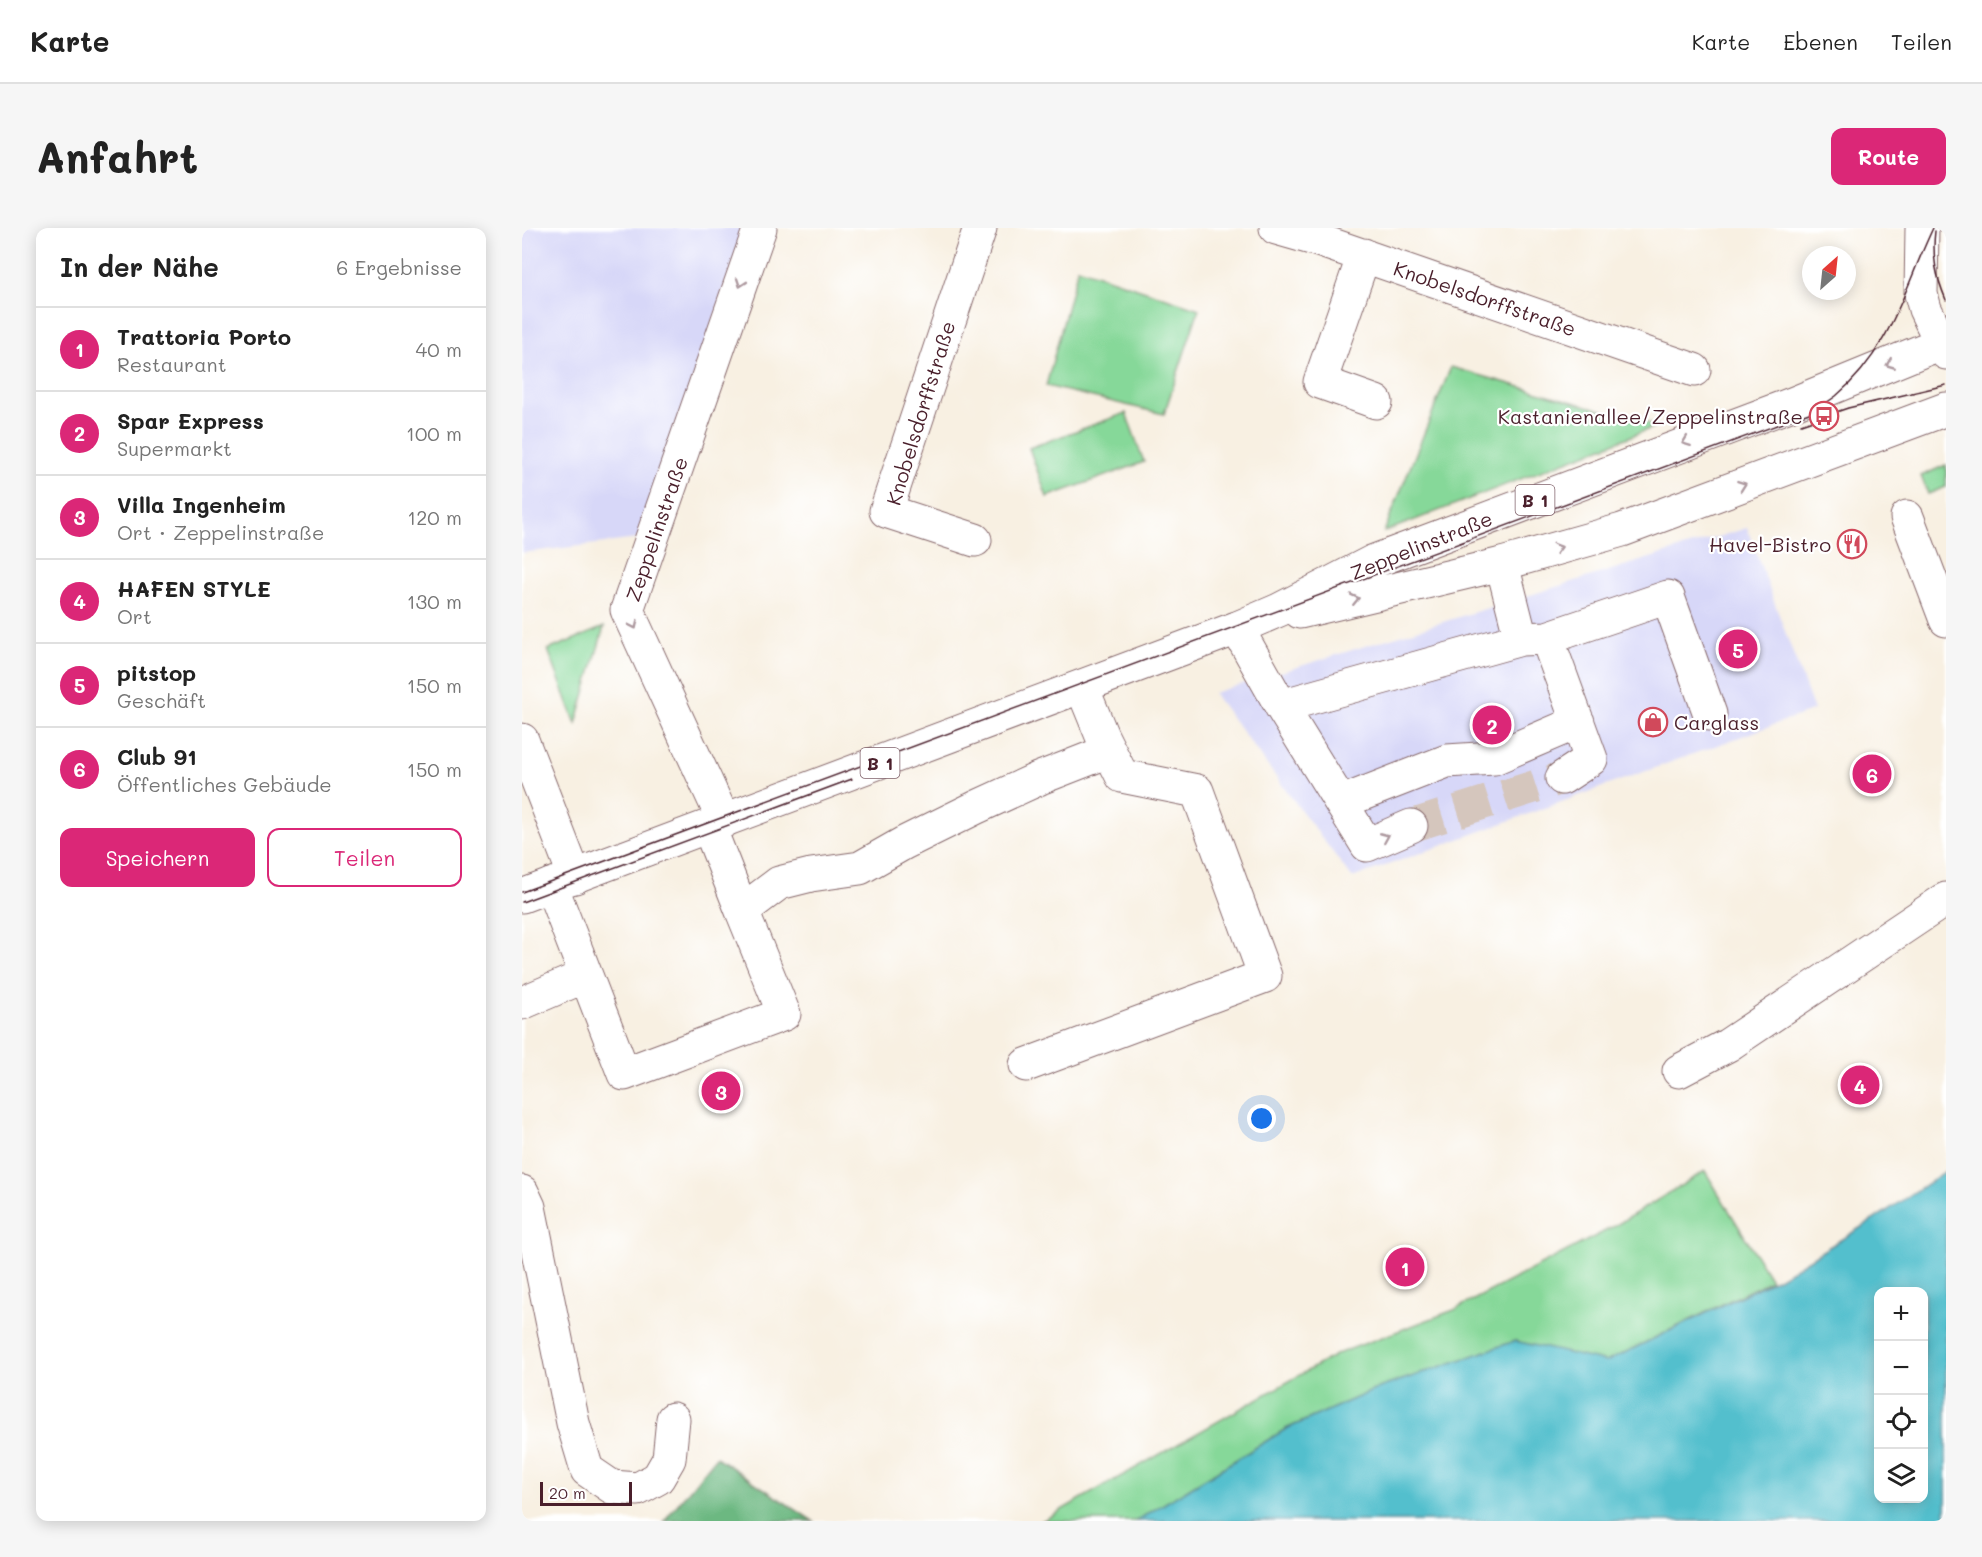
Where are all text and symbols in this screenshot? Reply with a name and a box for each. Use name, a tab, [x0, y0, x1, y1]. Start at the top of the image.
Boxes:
text: Karte	[30, 23, 109, 59]
text: Karte	[1692, 28, 1750, 55]
text: Ebenen	[1783, 28, 1858, 55]
text: Teilen	[1891, 28, 1952, 55]
button: Route	[1831, 128, 1946, 185]
text: Anfahrt	[36, 129, 198, 184]
north arrow	[1802, 246, 1856, 300]
text: In der Nähe	[60, 250, 219, 284]
text: 6 Ergebnisse	[336, 254, 462, 280]
street label: Knobelsdorffstraße	[1390, 255, 1580, 341]
one-way arrow	[736, 277, 749, 288]
street label: Knobelsdorffstraße	[880, 318, 960, 508]
text: Trattoria Porto	[117, 322, 291, 351]
text: 1	[75, 336, 84, 362]
text: 40 m	[416, 336, 462, 362]
text: Restaurant	[117, 351, 227, 377]
one-way arrow	[1885, 357, 1896, 369]
bus stop icon: Kastanienallee/Zeppelinstraße	[1808, 400, 1840, 432]
place label: Kastanienallee/Zeppelinstraße	[1498, 403, 1803, 429]
text: Spar Express	[117, 406, 264, 435]
text: 2	[74, 420, 85, 446]
text: 100 m	[406, 420, 462, 446]
text: Supermarkt	[117, 435, 232, 461]
one-way arrow	[1682, 435, 1692, 448]
street label: Zeppelinstraße	[619, 453, 693, 605]
one-way arrow	[1736, 480, 1747, 493]
road number: B 1	[1516, 485, 1554, 515]
text: Villa Ingenheim	[117, 490, 286, 519]
text: 3	[74, 504, 86, 530]
text: 120 m	[407, 504, 462, 530]
street label: Zeppelinstraße	[1346, 505, 1496, 585]
text: Ort · Zeppelinstraße	[117, 519, 324, 545]
restaurant icon: Havel-Bistro	[1836, 528, 1868, 560]
place label: Havel-Bistro	[1709, 531, 1831, 557]
one-way arrow	[1552, 543, 1563, 555]
text: HAFEN STYLE	[117, 574, 271, 603]
text: 4	[73, 588, 86, 614]
text: 130 m	[407, 588, 462, 614]
one-way arrow	[1350, 594, 1360, 607]
text: Ort	[117, 603, 152, 629]
one-way arrow	[627, 619, 639, 630]
pin: 5	[1718, 626, 1758, 672]
text: pitstop	[117, 658, 196, 687]
text: 5	[74, 672, 85, 698]
text: 150 m	[407, 672, 462, 698]
text: Geschäft	[117, 687, 206, 713]
pin: 2	[1472, 702, 1512, 748]
shop icon: Carglass	[1637, 706, 1669, 738]
place label: Carglass	[1674, 709, 1759, 735]
text: Club 91	[117, 742, 197, 771]
road number: B 1	[860, 748, 900, 778]
pin: 6	[1852, 752, 1892, 796]
text: 6	[73, 756, 86, 782]
text: 150 m	[407, 756, 462, 782]
text: Öffentliches Gebäude	[117, 771, 332, 797]
button: Speichern	[60, 828, 255, 887]
button: Teilen	[267, 828, 462, 887]
one-way arrow	[1379, 833, 1390, 845]
pin: 4	[1840, 1062, 1880, 1108]
pin: 3	[702, 1068, 740, 1114]
your location	[1247, 1104, 1276, 1133]
pin: 1	[1386, 1244, 1424, 1290]
map controls	[1874, 1287, 1928, 1503]
button: +	[1874, 1287, 1928, 1341]
button: −	[1874, 1341, 1928, 1395]
button: locate	[1874, 1395, 1928, 1449]
button: layers	[1874, 1449, 1928, 1503]
scale bar	[540, 1479, 632, 1506]
text: 20 m	[549, 1482, 586, 1503]

